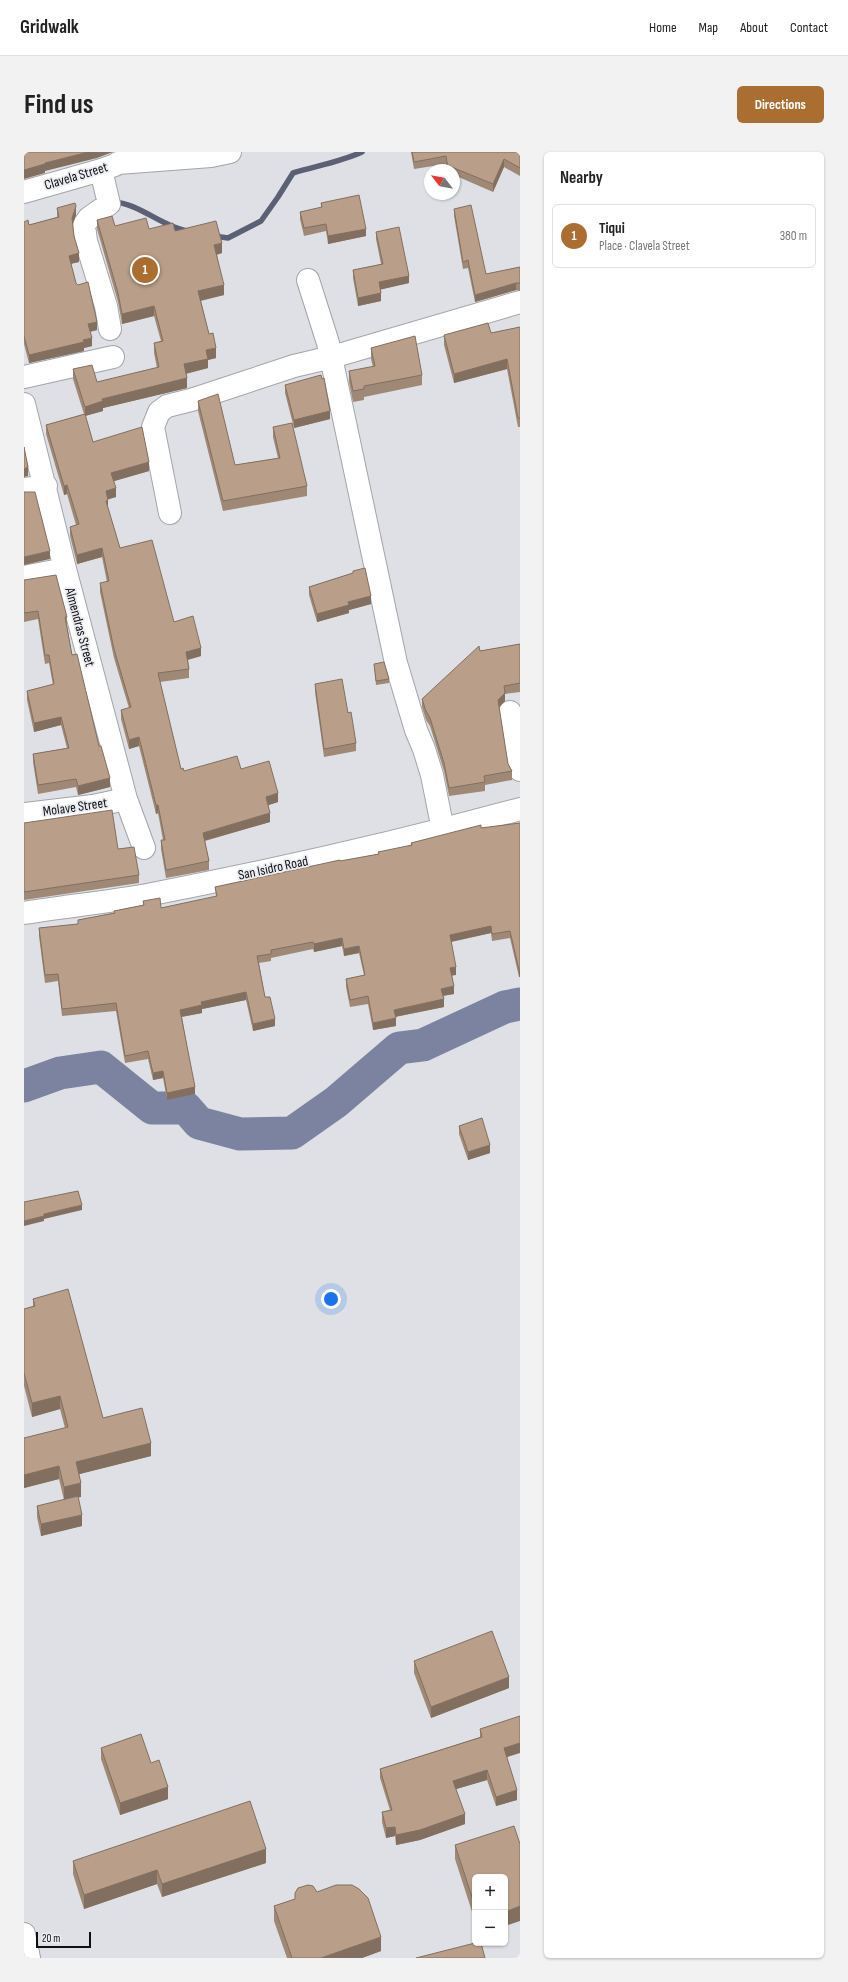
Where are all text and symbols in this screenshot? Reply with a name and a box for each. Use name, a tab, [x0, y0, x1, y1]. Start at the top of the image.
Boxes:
text: Gridwalk	[20, 16, 79, 39]
text: Home	[649, 19, 677, 36]
text: Map	[699, 19, 718, 36]
text: About	[740, 19, 768, 36]
text: Contact	[790, 19, 828, 36]
button: Directions	[737, 86, 824, 123]
text: Find us	[24, 88, 93, 121]
street label: Clavela Street	[42, 158, 110, 194]
north arrow	[424, 164, 460, 200]
text: Nearby	[560, 168, 603, 188]
text: Tiqui	[599, 219, 625, 238]
text: 1	[571, 228, 577, 244]
text: 380 m	[780, 228, 807, 244]
text: Place · Clavela Street	[599, 238, 690, 254]
pin: 1	[132, 255, 158, 285]
street label: Almendras Street	[61, 585, 99, 668]
street label: Molave Street	[42, 794, 108, 820]
street label: San Isidro Road	[236, 852, 310, 884]
your location	[321, 1289, 341, 1309]
map controls	[472, 1874, 508, 1946]
button: +	[472, 1874, 508, 1910]
button: −	[472, 1910, 508, 1946]
scale bar	[36, 1930, 91, 1949]
text: 20 m	[42, 1932, 60, 1945]

